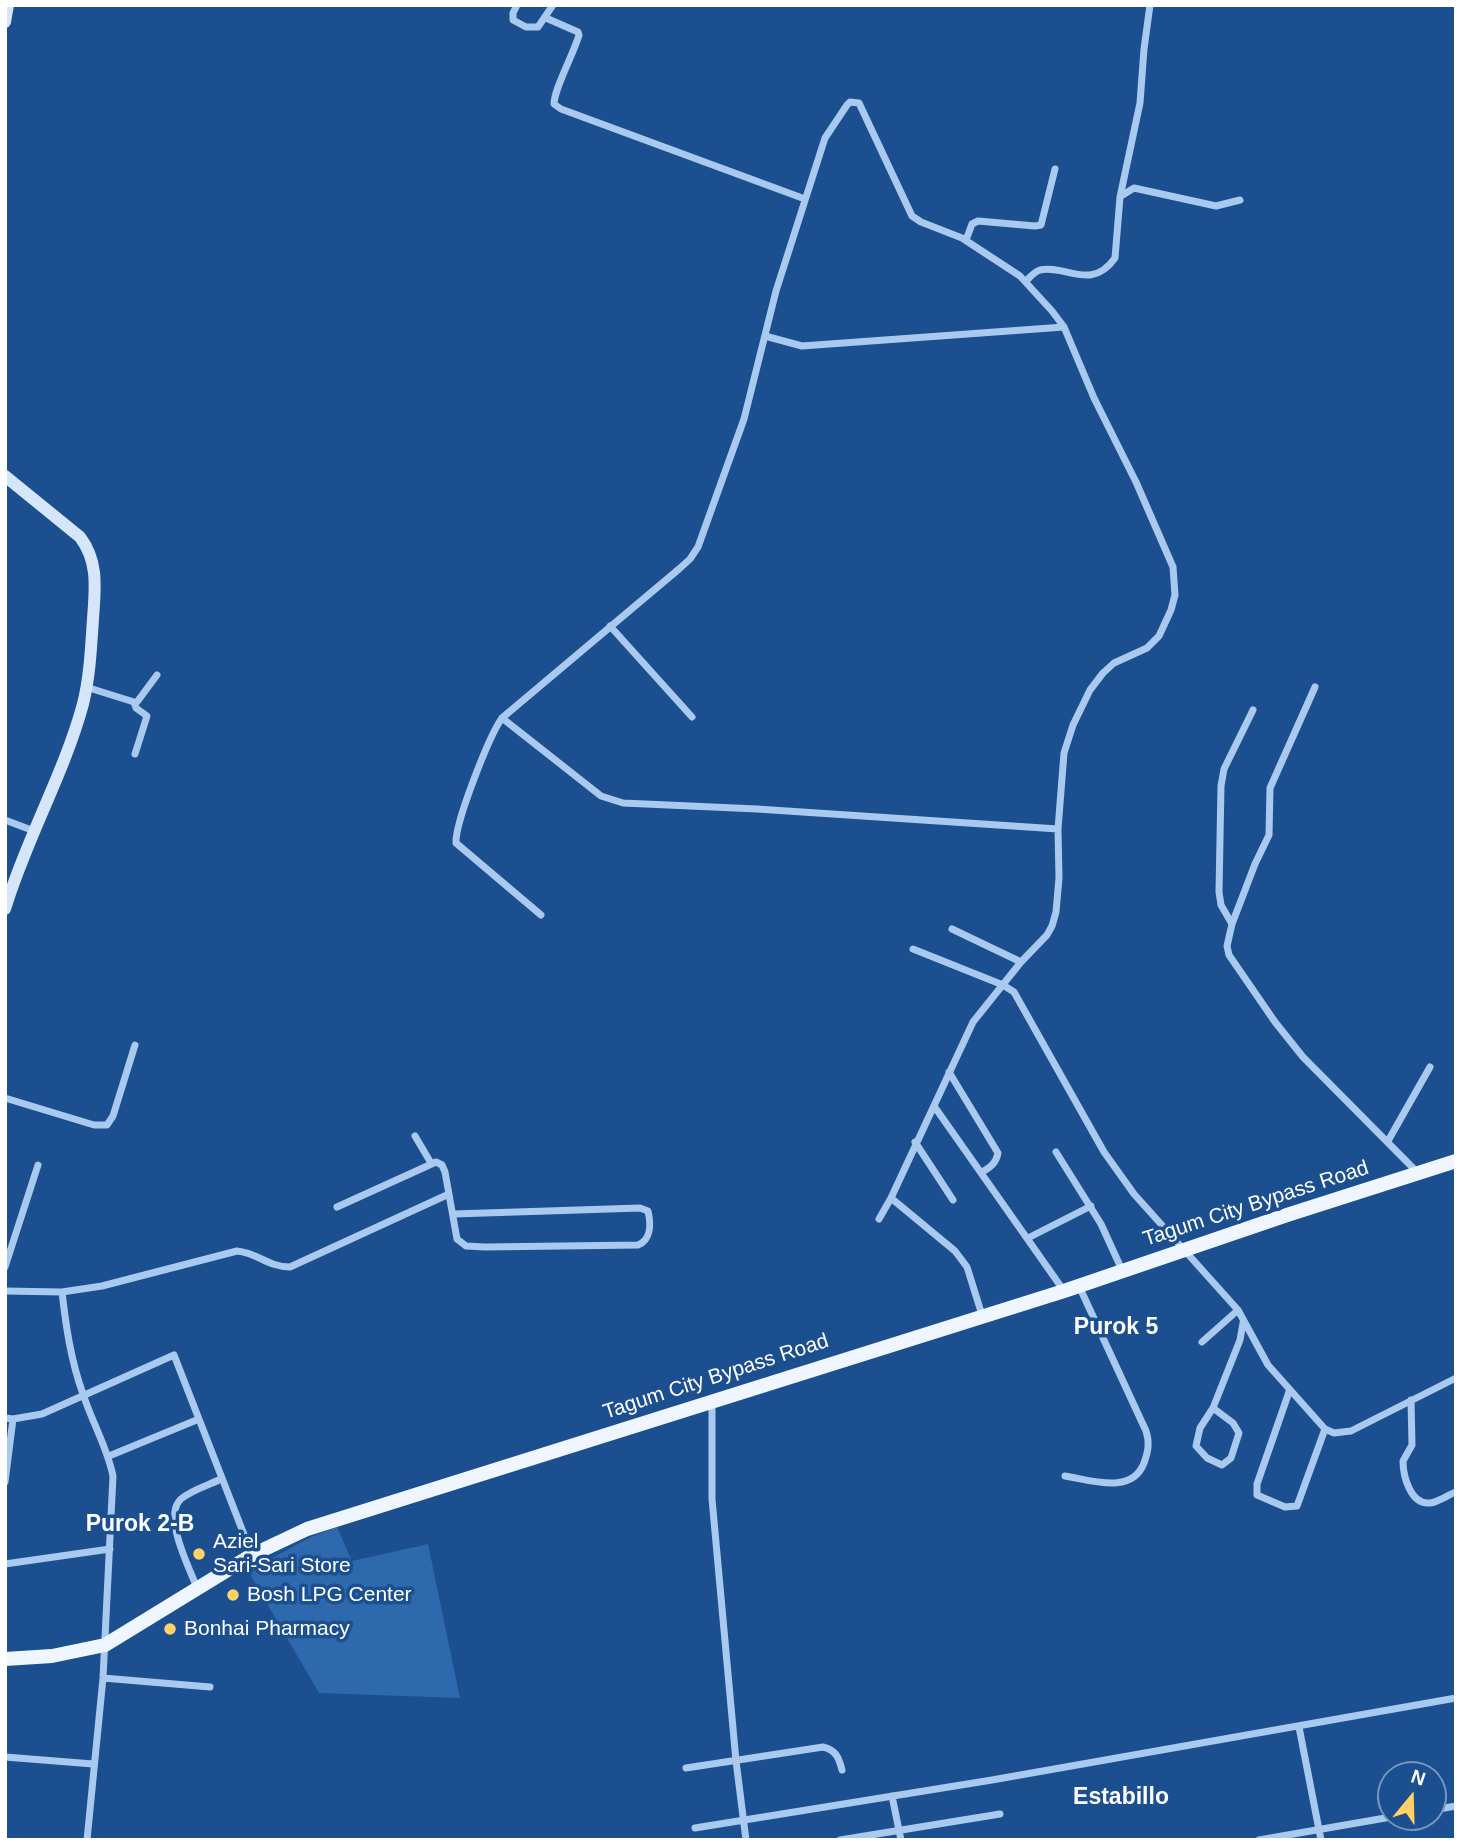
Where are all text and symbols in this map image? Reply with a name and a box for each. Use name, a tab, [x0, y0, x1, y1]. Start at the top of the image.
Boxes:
street label: Tagum City Bypass Road	[1140, 1156, 1372, 1252]
district label: Purok 5	[1074, 1314, 1158, 1342]
street label: Tagum City Bypass Road	[600, 1329, 832, 1425]
district label: Purok 2-B	[86, 1511, 194, 1539]
place label: Aziel Sari-Sari Store	[213, 1529, 351, 1579]
marker: Aziel Sari-Sari Store	[191, 1546, 207, 1562]
place label: Bosh LPG Center	[247, 1582, 412, 1608]
marker: Bosh LPG Center	[225, 1587, 241, 1603]
place label: Bonhai Pharmacy	[184, 1616, 350, 1642]
marker: Bonhai Pharmacy	[162, 1621, 178, 1637]
north arrow	[1377, 1761, 1447, 1831]
text: N	[1408, 1765, 1428, 1790]
district label: Estabillo	[1073, 1784, 1169, 1812]

